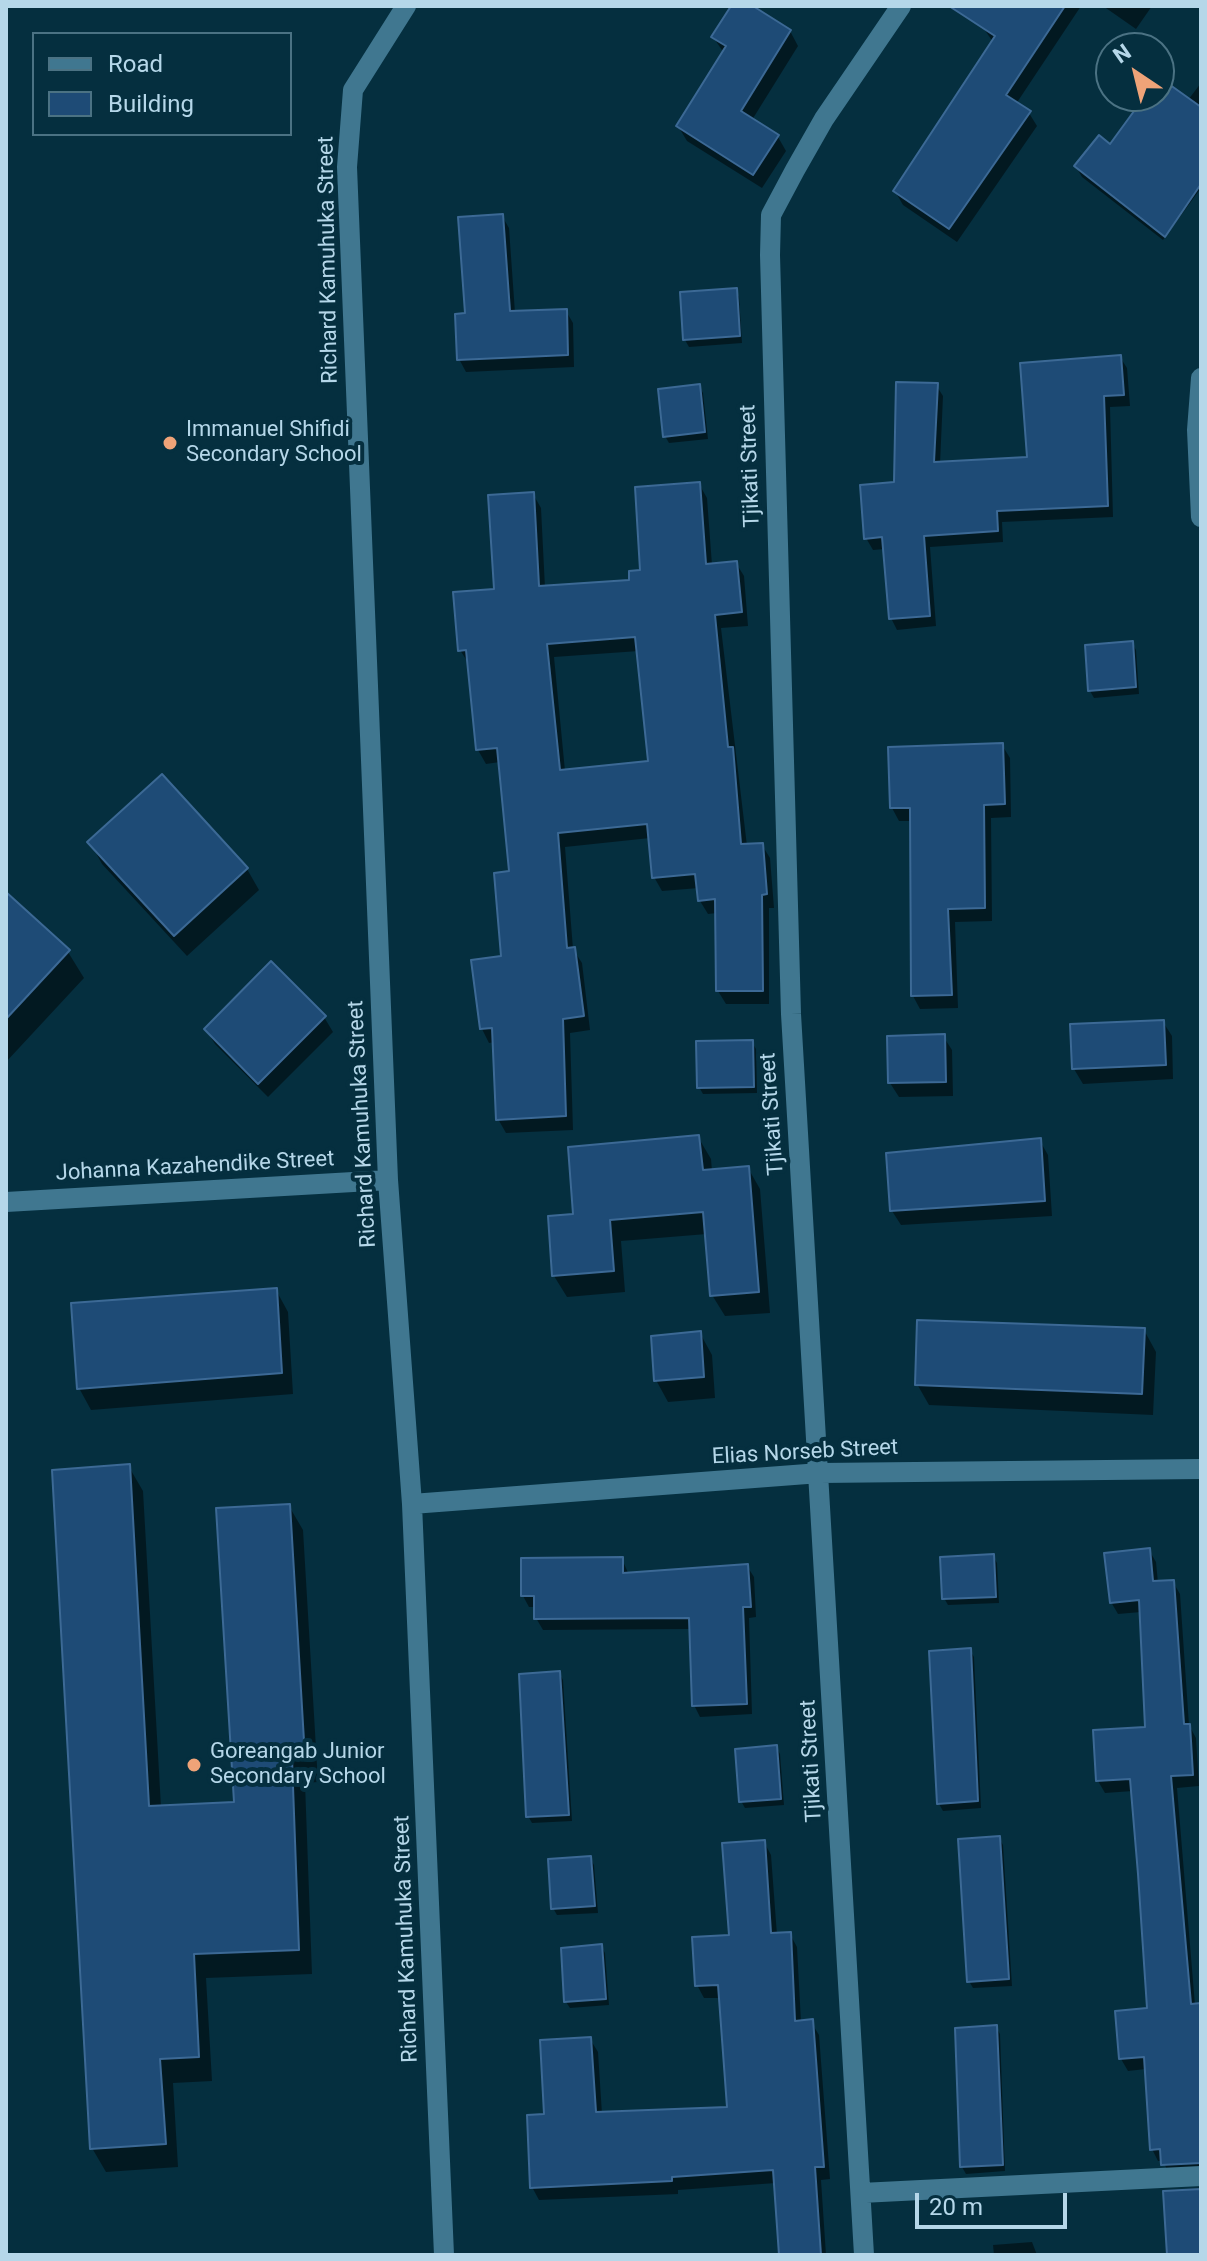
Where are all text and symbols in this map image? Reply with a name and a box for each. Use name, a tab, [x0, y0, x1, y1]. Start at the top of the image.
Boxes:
legend	[32, 32, 292, 136]
north arrow	[1095, 32, 1175, 112]
text: N	[1109, 39, 1136, 68]
text: Road	[108, 50, 163, 78]
text: Building	[108, 90, 194, 118]
street label: Richard Kamuhuka Street	[314, 136, 344, 384]
street label: Tjikati Street	[736, 404, 766, 528]
place label: Immanuel Shifidi Secondary School	[186, 417, 362, 468]
marker: Immanuel Shifidi Secondary School	[161, 434, 179, 452]
street label: Richard Kamuhuka Street	[343, 1000, 383, 1248]
street label: Tjikati Street	[756, 1052, 790, 1176]
street label: Johanna Kazahendike Street	[55, 1147, 335, 1187]
street label: Elias Norseb Street	[711, 1435, 899, 1471]
street label: Tjikati Street	[796, 1699, 828, 1823]
place label: Goreangab Junior Secondary School	[210, 1739, 386, 1790]
marker: Goreangab Junior Secondary School	[185, 1756, 203, 1774]
street label: Richard Kamuhuka Street	[389, 1815, 425, 2063]
scale bar	[919, 2177, 1071, 2227]
text: 20 m	[929, 2193, 983, 2221]

